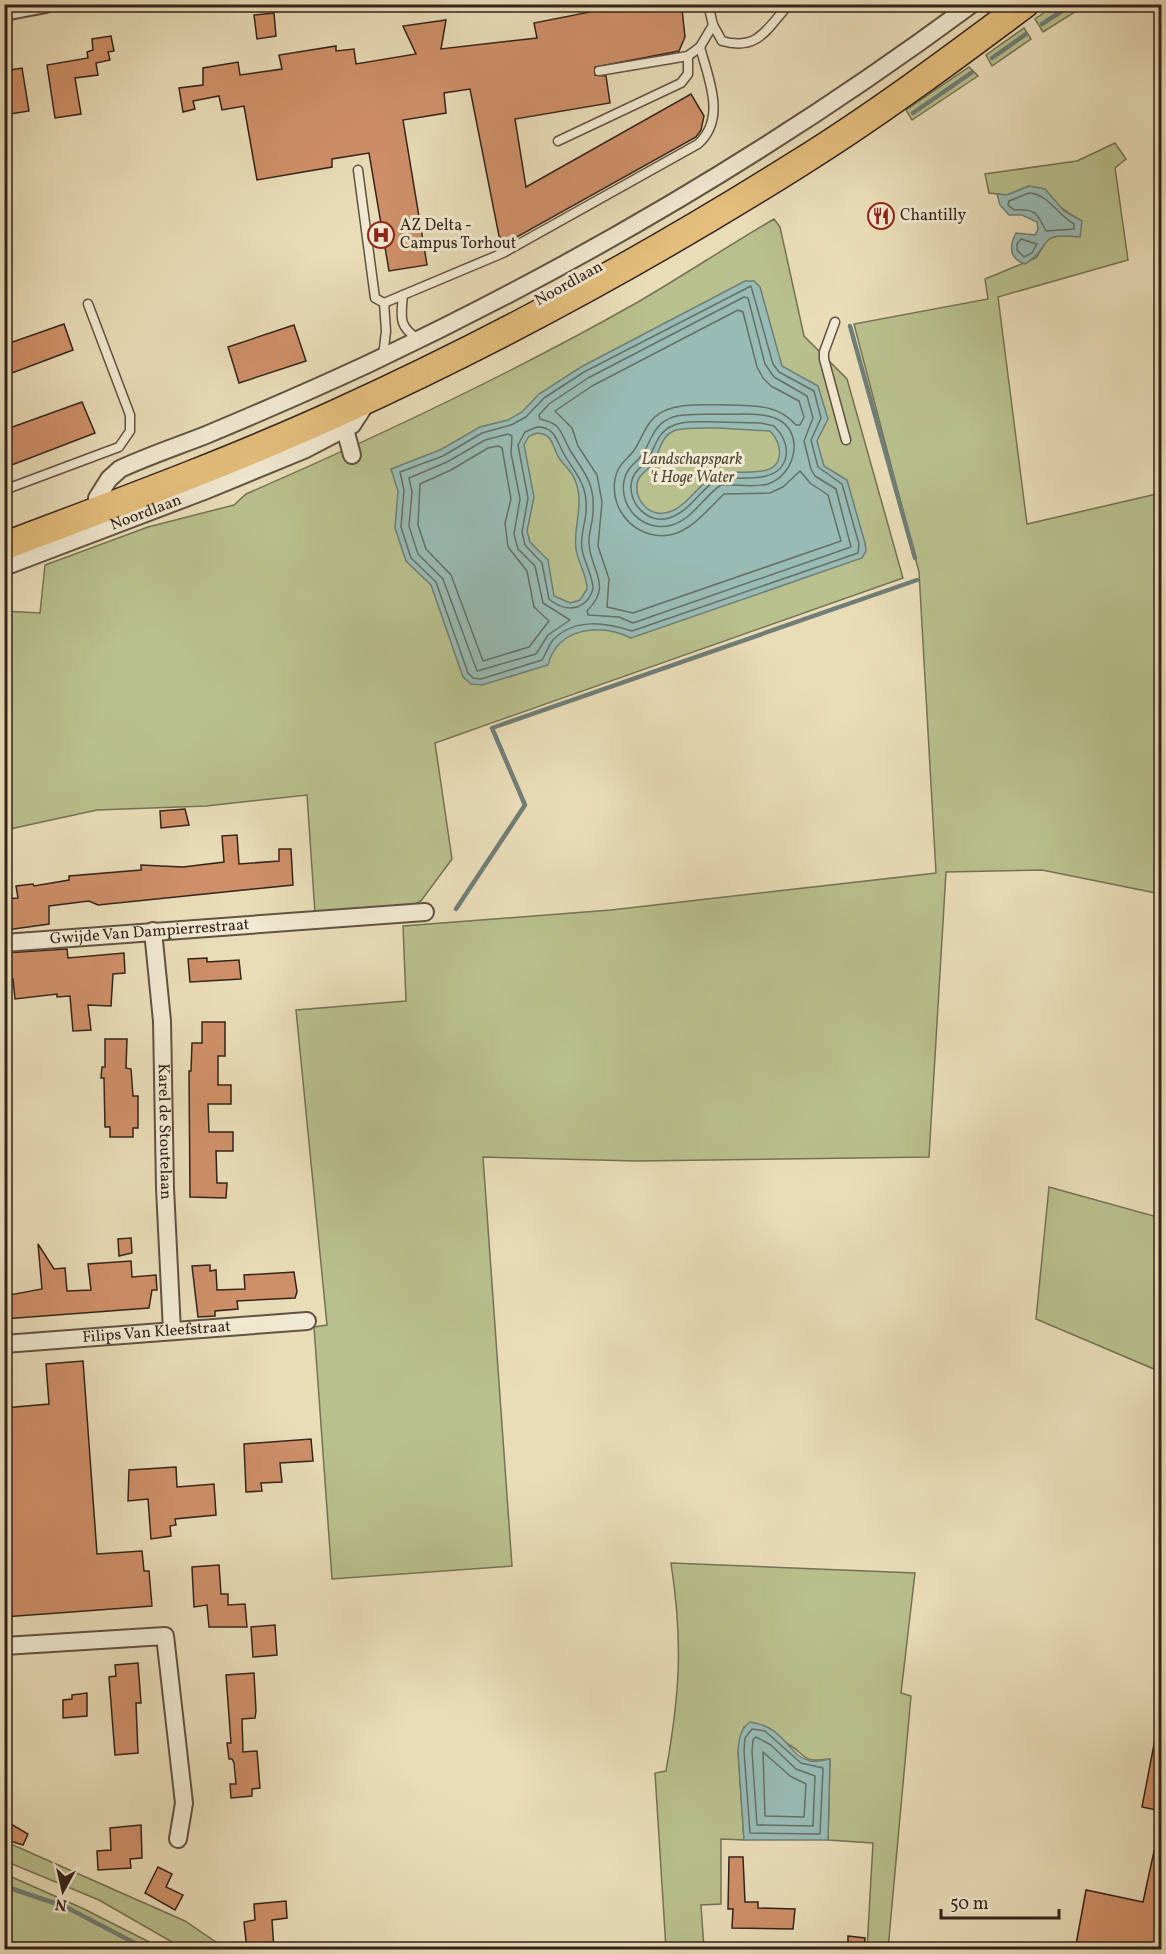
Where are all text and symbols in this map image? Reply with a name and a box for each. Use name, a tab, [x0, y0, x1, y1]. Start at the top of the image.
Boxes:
restaurant icon: Chantilly	[866, 201, 896, 231]
place label: Chantilly	[900, 205, 967, 227]
place label: AZ Delta - Campus Torhout	[400, 215, 517, 255]
hospital icon: AZ Delta - Campus Torhout	[366, 220, 396, 250]
street label: Noordlaan	[531, 256, 607, 312]
park label: Landschapspark 't Hoge Water	[641, 449, 743, 489]
street label: Noordlaan	[107, 489, 185, 537]
street label: Gwijde Van Dampierrestraat	[49, 914, 250, 951]
street label: Karel de Stoutelaan	[152, 1063, 177, 1200]
street label: Filips Van Kleefstraat	[82, 1316, 232, 1349]
north arrow	[33, 1861, 93, 1921]
scale bar	[941, 1882, 1060, 1920]
text: N	[54, 1892, 68, 1916]
text: 50 m	[950, 1892, 989, 1917]

